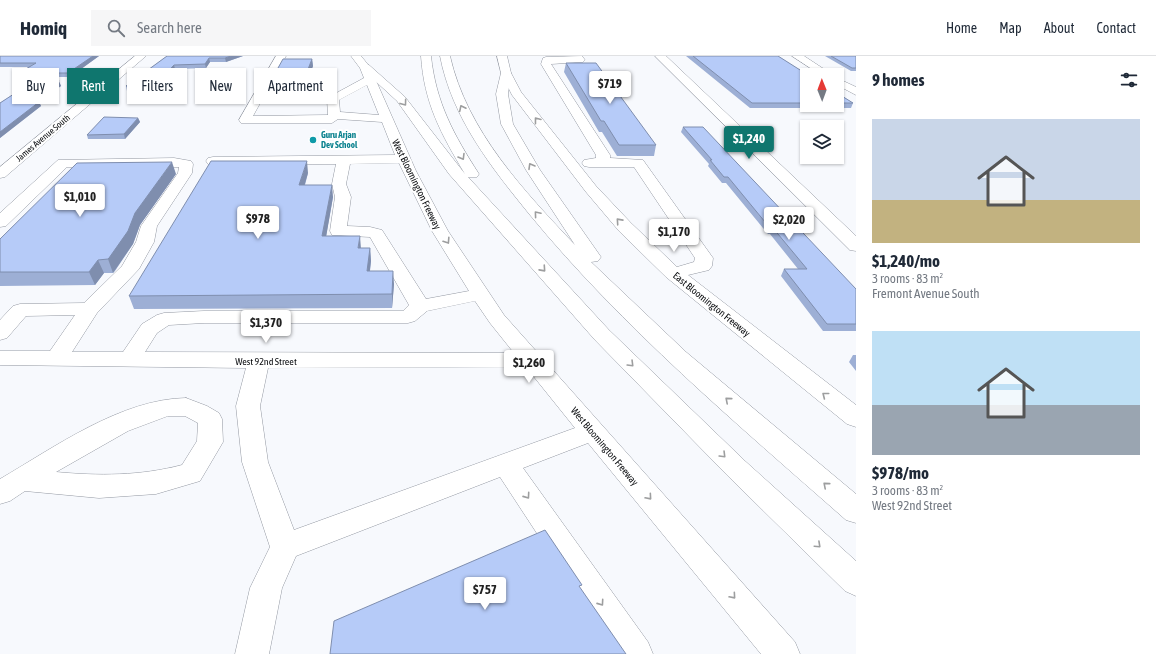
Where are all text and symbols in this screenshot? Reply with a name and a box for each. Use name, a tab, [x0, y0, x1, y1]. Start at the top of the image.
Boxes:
search box	[91, 10, 371, 46]
text: Homiq	[20, 17, 67, 39]
icon: search	[105, 17, 127, 39]
text: Search here	[137, 19, 202, 36]
text: Home	[946, 20, 977, 36]
text: Map	[999, 20, 1022, 36]
text: About	[1044, 20, 1075, 36]
text: Contact	[1097, 20, 1136, 36]
chip: Buy	[12, 68, 59, 104]
chip: Rent	[67, 68, 119, 104]
chip: Filters	[127, 68, 187, 104]
chip: New	[195, 68, 246, 104]
chip: Apartment	[254, 68, 337, 104]
north arrow	[800, 68, 844, 112]
map controls	[800, 68, 844, 164]
icon: filters	[1118, 69, 1140, 91]
text: 9 homes	[872, 70, 925, 90]
pin: $719	[586, 71, 634, 105]
text: $719	[598, 76, 622, 91]
one-way arrow	[399, 99, 406, 106]
one-way arrow	[459, 105, 467, 113]
street label: James Avenue South	[14, 112, 72, 164]
one-way arrow	[535, 117, 542, 124]
button: layers	[800, 120, 844, 164]
pin: $1,240	[716, 126, 782, 160]
place label: Guru Arjan Dev School	[321, 130, 358, 150]
text: $1,240	[733, 131, 765, 146]
marker: Guru Arjan Dev School	[308, 135, 318, 145]
street label: West Bloomington Freeway	[390, 137, 443, 231]
icon: home	[970, 145, 1042, 217]
one-way arrow	[457, 153, 464, 160]
one-way arrow	[528, 163, 535, 170]
pin: $1,010	[47, 184, 113, 218]
text: $1,010	[64, 189, 96, 204]
pin: $978	[234, 206, 282, 240]
pin: $2,020	[756, 207, 822, 241]
text: $978	[246, 211, 270, 226]
one-way arrow	[535, 211, 542, 219]
text: $2,020	[773, 212, 805, 227]
one-way arrow	[616, 218, 623, 226]
pin: $1,170	[641, 219, 707, 253]
text: $1,170	[658, 224, 690, 239]
one-way arrow	[442, 237, 449, 244]
text: $1,240/mo	[872, 251, 940, 271]
one-way arrow	[538, 264, 545, 271]
street label: East Bloomington Freeway	[671, 270, 752, 339]
text: 3 rooms · 83 m²	[872, 271, 943, 286]
text: Fremont Avenue South	[872, 286, 980, 301]
pin: $1,370	[233, 310, 299, 344]
text: $1,370	[250, 315, 282, 330]
pin: $1,260	[496, 350, 562, 384]
text: $1,260	[513, 355, 545, 370]
street label: West 92nd Street	[235, 356, 297, 367]
icon: home	[970, 357, 1042, 429]
one-way arrow	[626, 359, 634, 367]
one-way arrow	[823, 392, 830, 399]
one-way arrow	[725, 398, 733, 405]
street label: West Bloomington Freeway	[569, 405, 641, 488]
one-way arrow	[718, 450, 726, 458]
text: $978/mo	[872, 463, 929, 483]
one-way arrow	[824, 483, 831, 490]
text: 3 rooms · 83 m²	[872, 483, 943, 498]
one-way arrow	[522, 492, 529, 499]
one-way arrow	[644, 492, 651, 499]
text: West 92nd Street	[872, 498, 952, 513]
one-way arrow	[813, 540, 821, 548]
pin: $757	[461, 577, 509, 611]
text: $757	[473, 582, 497, 597]
one-way arrow	[729, 591, 736, 598]
one-way arrow	[596, 599, 603, 606]

